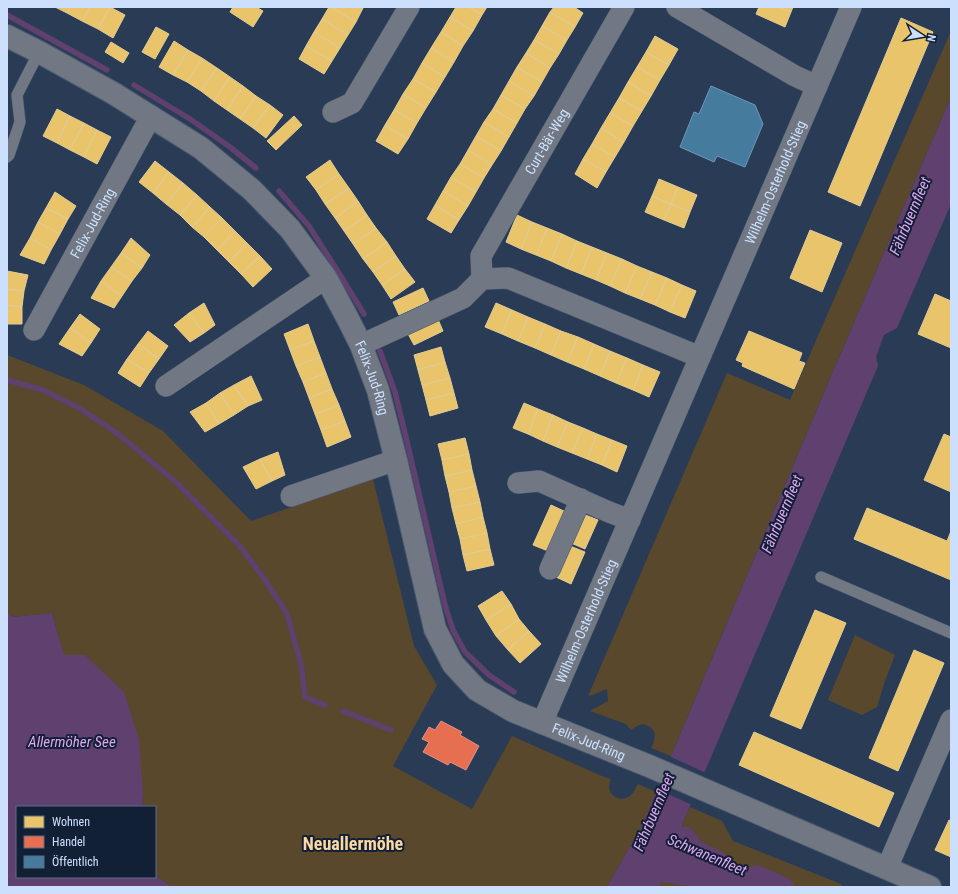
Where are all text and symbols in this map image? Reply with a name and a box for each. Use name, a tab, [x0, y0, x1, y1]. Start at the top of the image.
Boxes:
north arrow	[902, 16, 942, 56]
text: N	[924, 33, 938, 43]
street label: Curt-Bär-Weg	[522, 106, 572, 177]
street label: Wilhelm-Osterhold-Stieg	[742, 118, 809, 246]
water label: Fährbuernfleet	[886, 174, 935, 258]
street label: Felix-Jud-Ring	[67, 185, 118, 261]
street label: Felix-Jud-Ring	[352, 338, 392, 417]
water label: Fährbuernfleet	[758, 472, 807, 556]
street label: Wilhelm-Osterhold-Stieg	[552, 557, 620, 685]
street label: Felix-Jud-Ring	[550, 720, 628, 764]
water label: Allermöher See	[27, 733, 116, 751]
water label: Fährbuernfleet	[630, 770, 679, 854]
legend	[16, 806, 156, 878]
text: Wohnen	[52, 815, 90, 829]
water label: Schwanenfleet	[665, 830, 750, 880]
district label: Neuallermöhe	[303, 833, 404, 854]
text: Handel	[52, 835, 85, 849]
text: Öffentlich	[52, 854, 99, 869]

